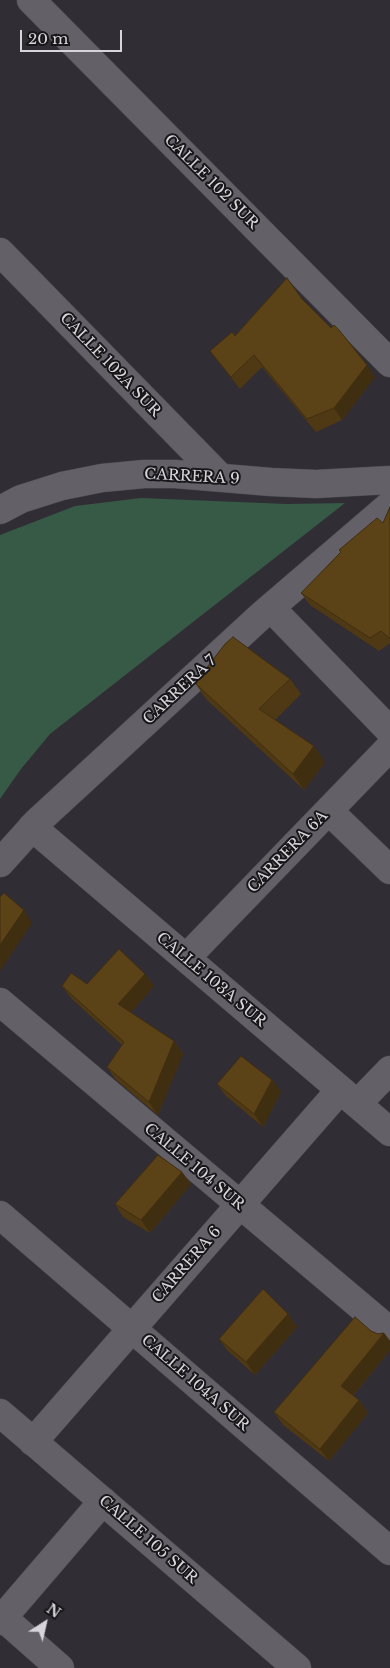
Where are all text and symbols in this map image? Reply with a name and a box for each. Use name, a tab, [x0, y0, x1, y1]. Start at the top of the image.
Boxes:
scale bar	[22, 20, 125, 52]
text: 20 m	[28, 29, 68, 48]
street label: CALLE 102 SUR	[160, 131, 262, 233]
street label: CALLE 102A SUR	[56, 309, 164, 421]
street label: CARRERA 9	[144, 466, 240, 488]
street label: CARRERA 7	[140, 652, 220, 728]
street label: CARRERA 6A	[244, 807, 332, 897]
street label: CALLE 103A SUR	[153, 929, 269, 1031]
street label: CALLE 104 SUR	[140, 1120, 248, 1214]
street label: CARRERA 6	[149, 1223, 225, 1307]
street label: CALLE 104A SUR	[137, 1331, 253, 1435]
street label: CALLE 105 SUR	[95, 1492, 201, 1588]
north arrow	[20, 1598, 70, 1648]
text: N	[43, 1600, 64, 1622]

